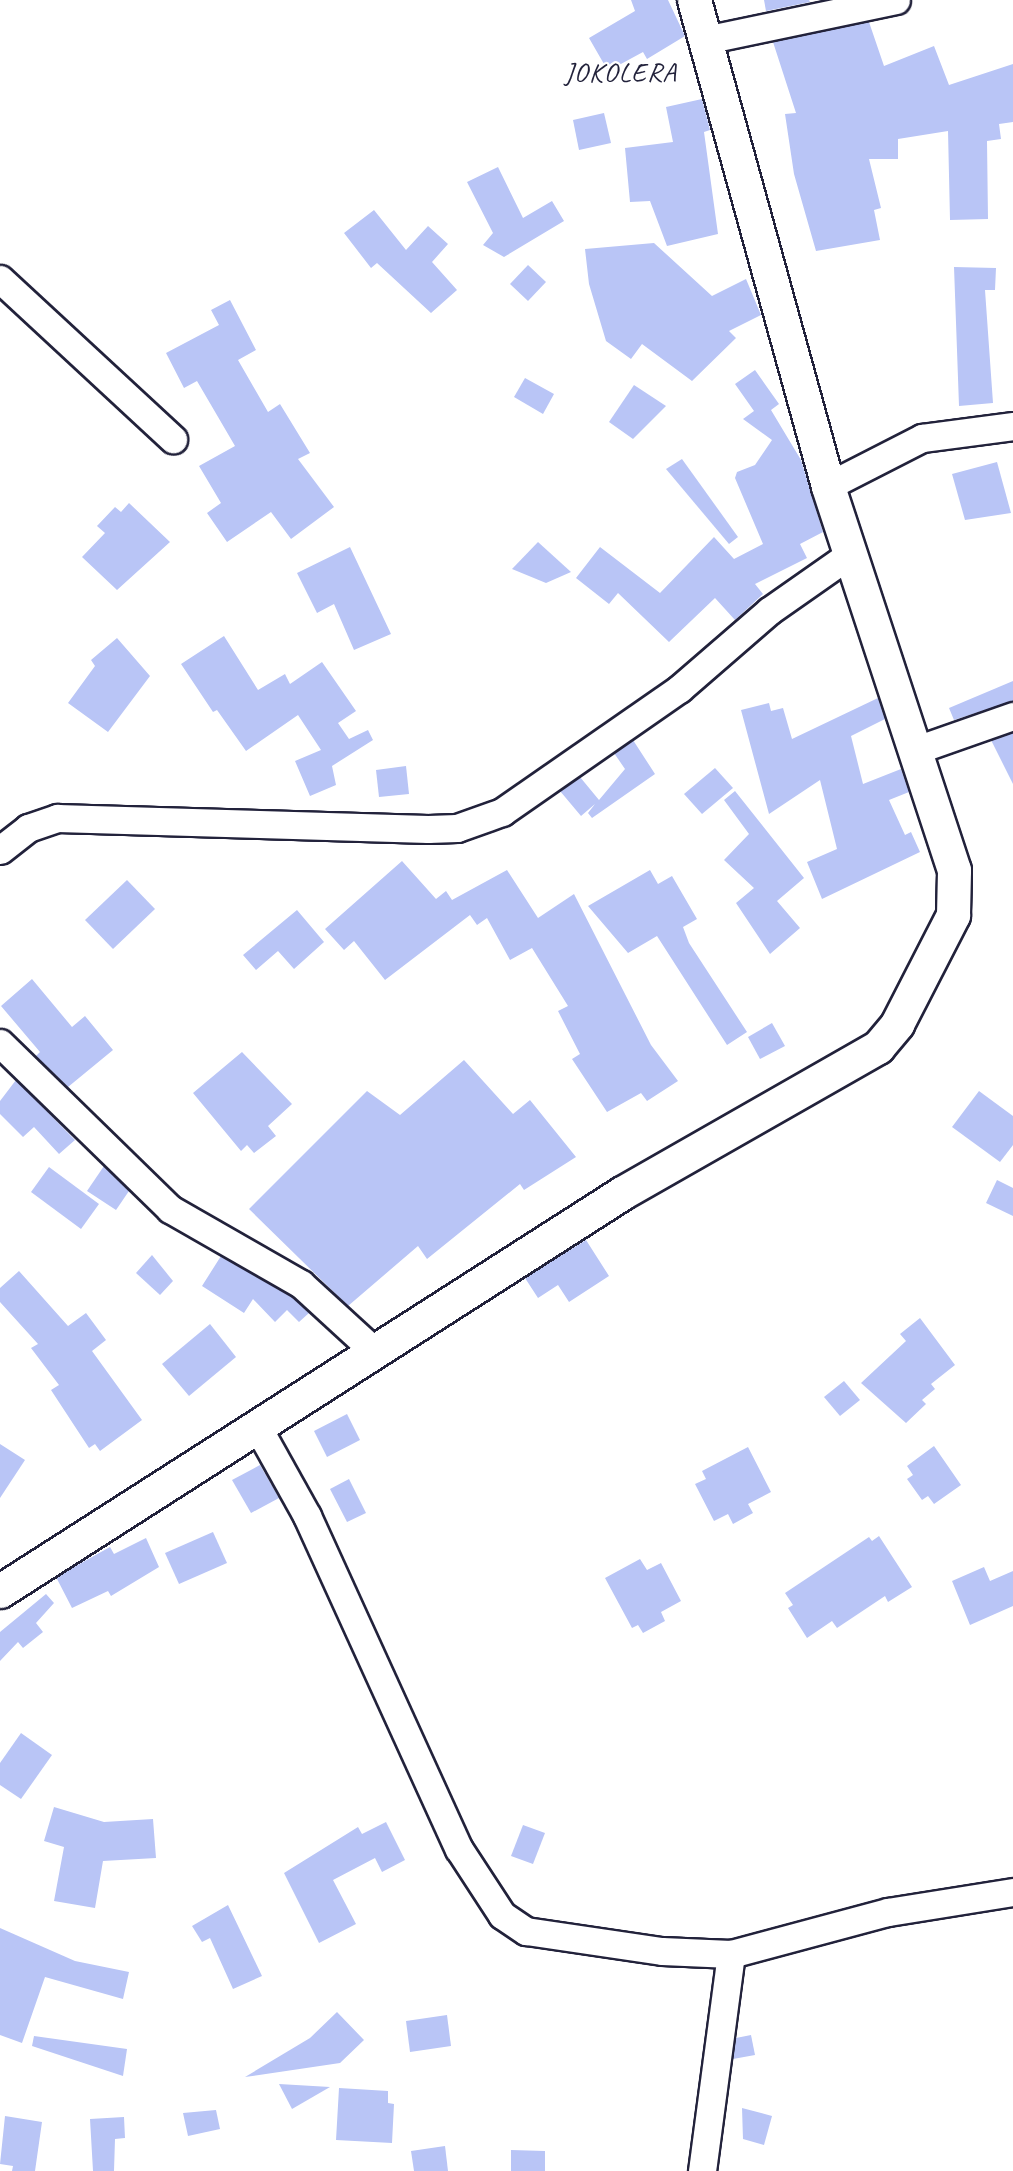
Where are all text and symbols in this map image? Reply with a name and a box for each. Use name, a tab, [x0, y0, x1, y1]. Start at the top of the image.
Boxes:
district label: JOKOLERA	[565, 57, 677, 89]

